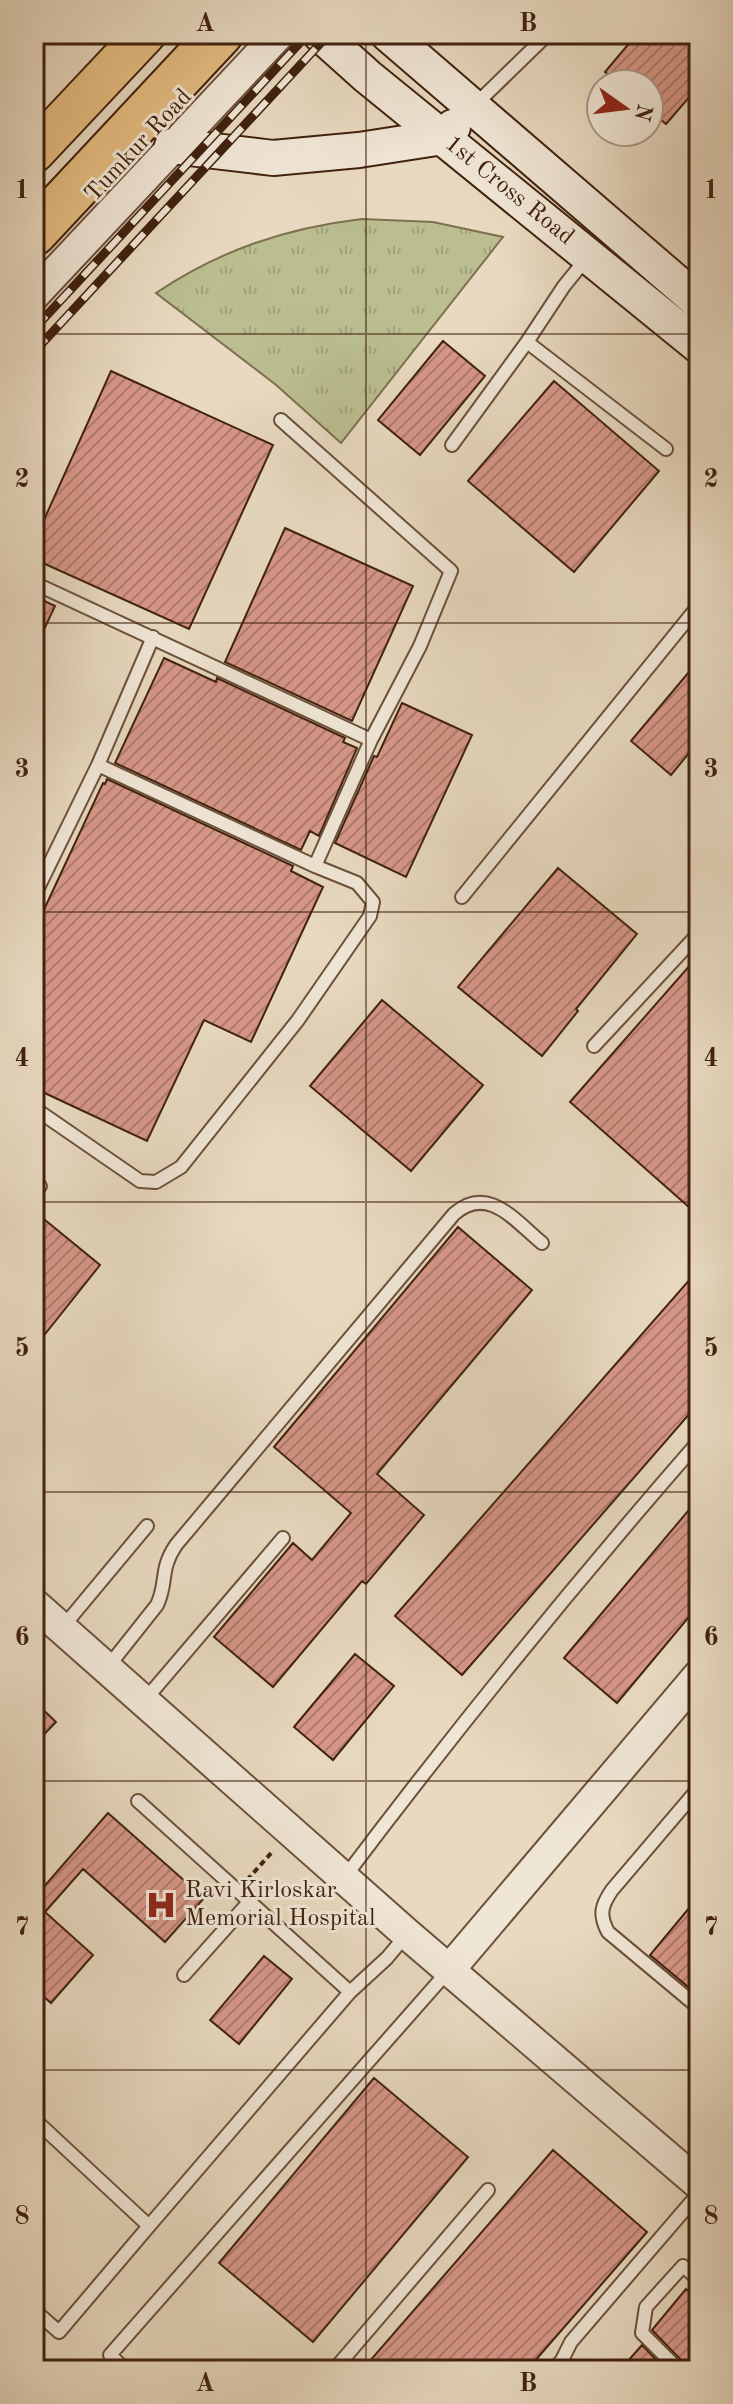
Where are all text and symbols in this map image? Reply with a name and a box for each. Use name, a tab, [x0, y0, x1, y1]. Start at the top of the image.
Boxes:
text: A	[195, 11, 215, 37]
text: B	[519, 11, 537, 37]
north arrow	[585, 68, 665, 148]
street label: Tumkur Road	[81, 85, 197, 207]
text: N	[630, 102, 655, 123]
street label: 1st Cross Road	[440, 132, 578, 250]
text: 1	[14, 178, 30, 204]
text: 1	[703, 178, 719, 204]
text: 2	[14, 467, 30, 493]
text: 2	[703, 467, 719, 493]
text: 3	[14, 757, 30, 783]
text: 3	[703, 757, 719, 783]
text: 4	[14, 1046, 30, 1072]
text: 4	[703, 1046, 719, 1072]
text: 5	[14, 1336, 30, 1362]
text: 5	[703, 1336, 719, 1362]
text: 6	[14, 1625, 30, 1651]
text: 6	[703, 1625, 719, 1651]
place label: Ravi Kirloskar Memorial Hospital	[185, 1879, 375, 1931]
hospital icon: Ravi Kirloskar Memorial Hospital	[144, 1888, 178, 1922]
text: 7	[14, 1915, 30, 1941]
text: 7	[703, 1915, 719, 1941]
text: 8	[14, 2204, 30, 2230]
text: 8	[703, 2204, 719, 2230]
text: A	[195, 2371, 215, 2397]
text: B	[519, 2371, 537, 2397]

